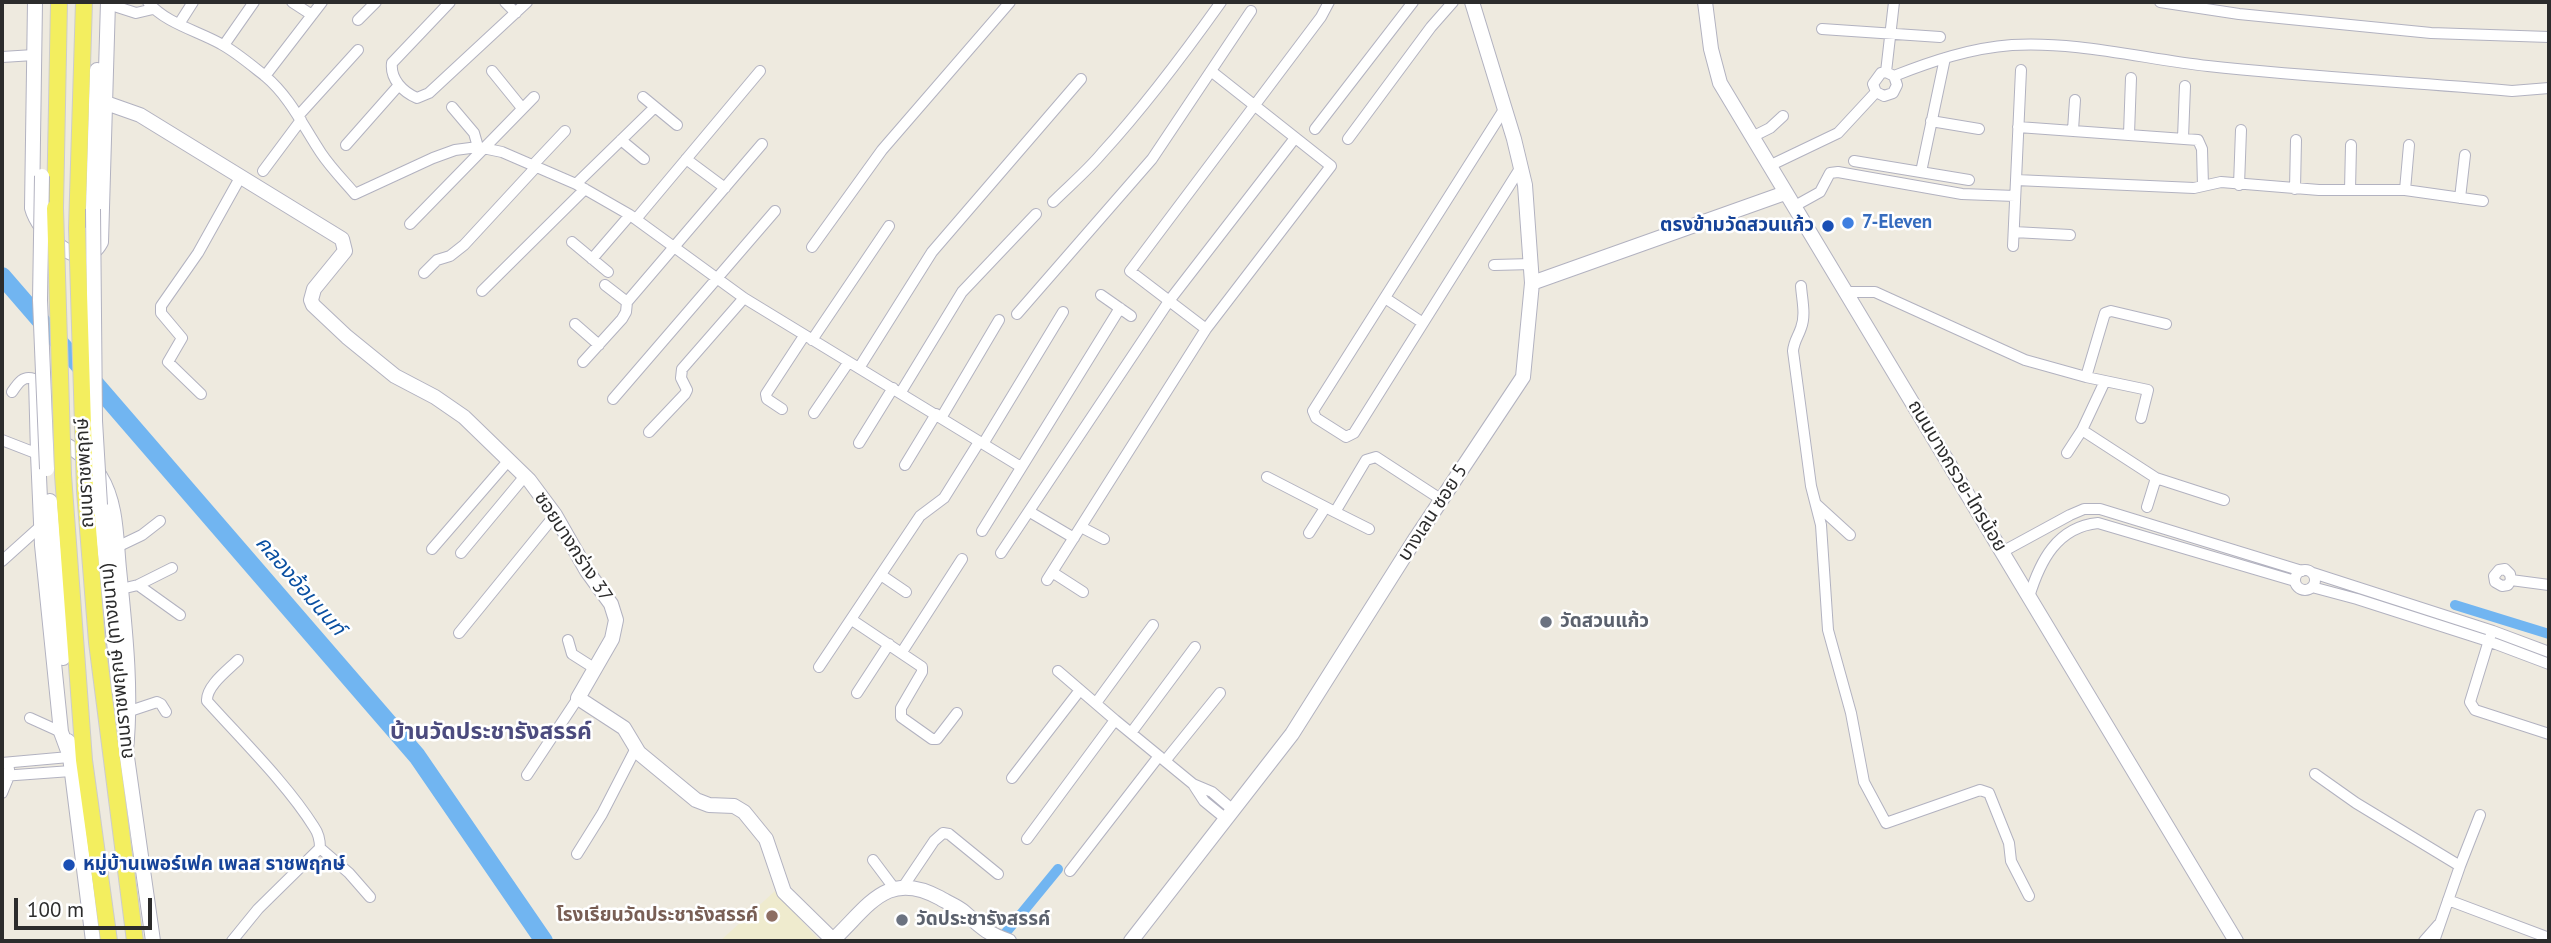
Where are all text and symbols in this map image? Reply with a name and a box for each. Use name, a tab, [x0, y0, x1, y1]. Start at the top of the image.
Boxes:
place label: 7-Eleven	[1862, 212, 1932, 234]
place label: ตรงข้ามวัดสวนแก้ว	[1660, 215, 1814, 237]
marker: 7-Eleven	[1840, 215, 1856, 231]
marker: ตรงข้ามวัดสวนแก้ว	[1820, 218, 1836, 234]
street label: ถนนบางกรวย-ไทรน้อย	[1903, 396, 2011, 556]
street label: ถนนราชพฤกษ์	[71, 417, 99, 529]
street label: บางเลน ซอย 5	[1393, 460, 1473, 566]
street label: ซอยบางกร่าง 37	[529, 488, 617, 606]
water label: คลองอ้อมนนท์	[250, 531, 350, 641]
street label: ถนนราชพฤกษ์ (ทางขนาน)	[95, 562, 139, 760]
place label: วัดสวนแก้ว	[1560, 611, 1649, 633]
marker: วัดสวนแก้ว	[1538, 614, 1554, 630]
district label: บ้านวัดประชารังสรรค์	[390, 718, 592, 746]
place label: หมู่บ้านเพอร์เฟค เพลส ราชพฤกษ์	[83, 854, 345, 876]
marker: หมู่บ้านเพอร์เฟค เพลส ราชพฤกษ์	[61, 857, 77, 873]
scale bar	[18, 884, 156, 928]
text: 100 m	[27, 896, 84, 923]
place label: โรงเรียนวัดประชารังสรรค์	[556, 905, 758, 927]
marker: โรงเรียนวัดประชารังสรรค์	[764, 908, 780, 924]
place label: วัดประชารังสรรค์	[916, 909, 1050, 931]
marker: วัดประชารังสรรค์	[894, 912, 910, 928]

